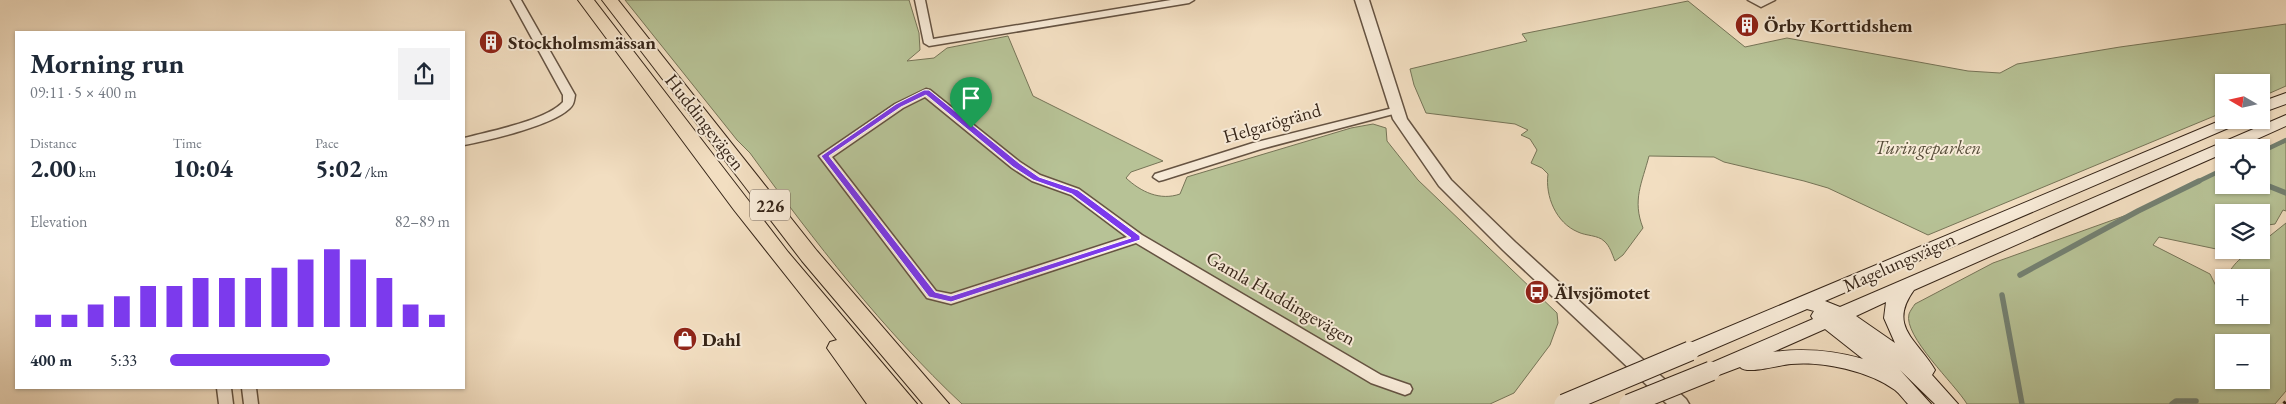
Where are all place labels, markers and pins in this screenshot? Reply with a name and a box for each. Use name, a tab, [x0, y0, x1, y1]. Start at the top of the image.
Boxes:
building icon: Örby Korttidshem	[1734, 12, 1760, 38]
place label: Örby Korttidshem	[1764, 13, 1913, 38]
building icon: Stockholmsmässan	[478, 29, 504, 55]
place label: Stockholmsmässan	[508, 30, 656, 55]
pin	[950, 77, 992, 128]
bus stop icon: Älvsjömotet	[1524, 279, 1550, 305]
place label: Älvsjömotet	[1553, 280, 1650, 305]
shop icon: Dahl	[672, 326, 698, 352]
place label: Dahl	[702, 327, 741, 352]

